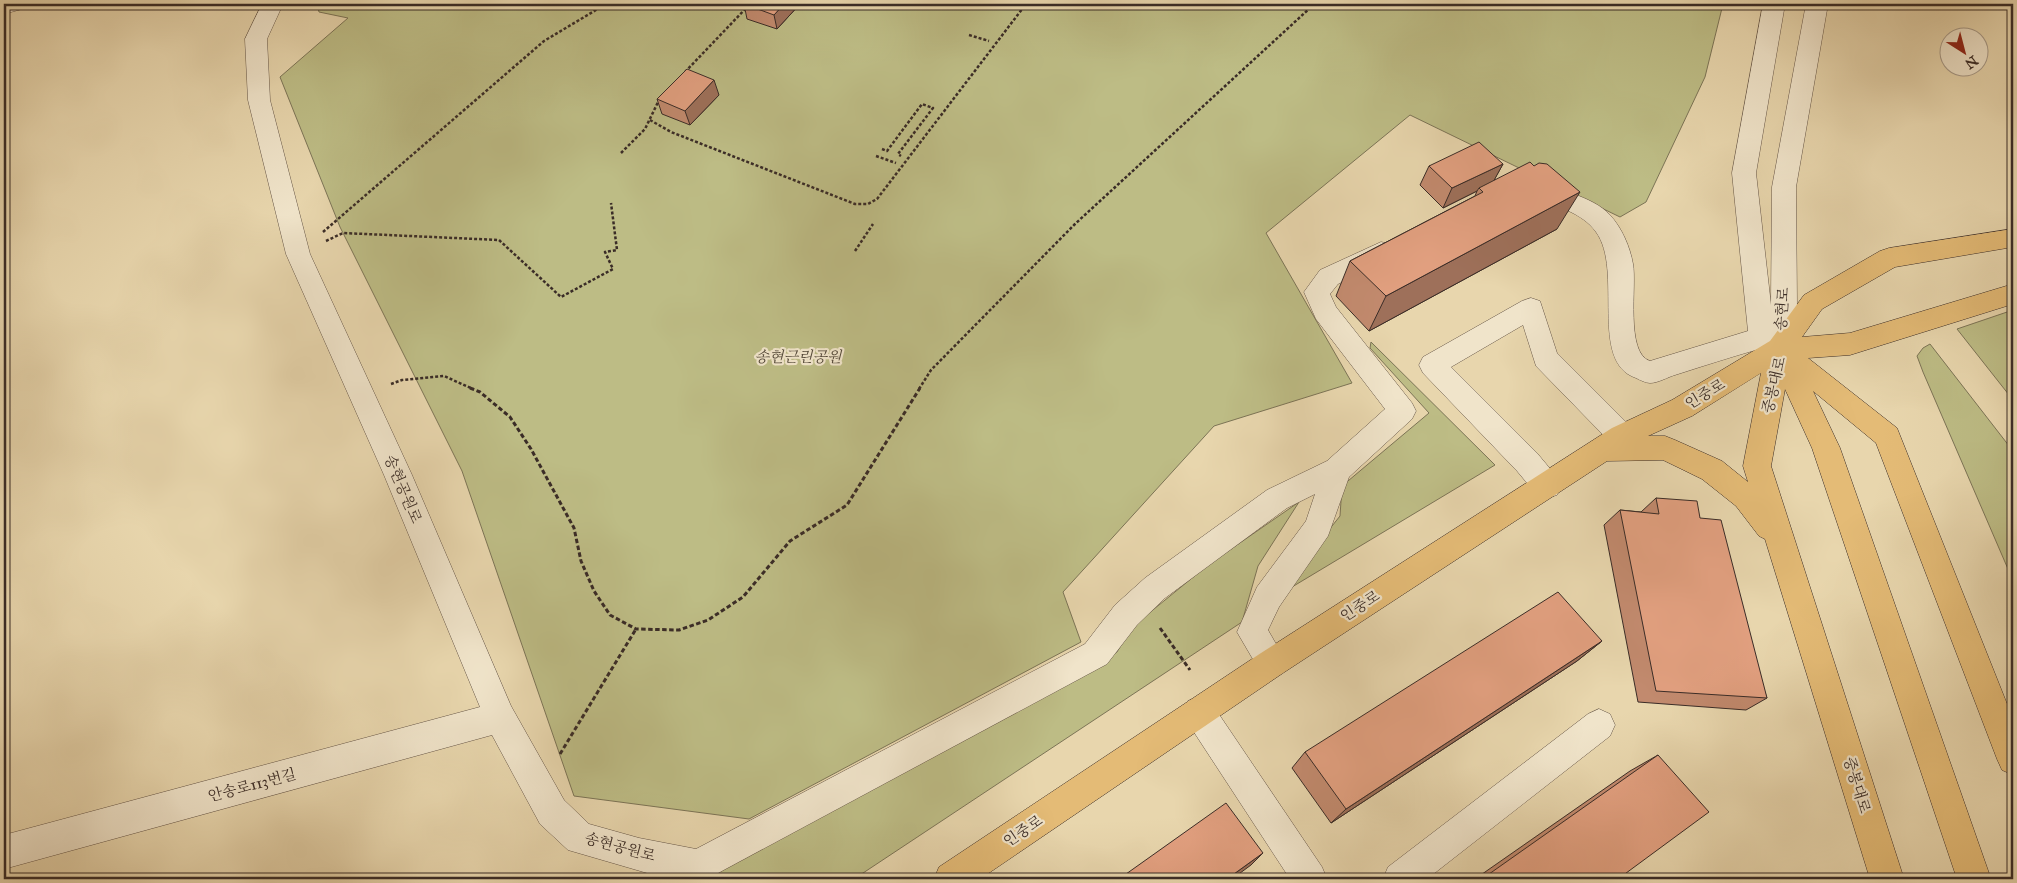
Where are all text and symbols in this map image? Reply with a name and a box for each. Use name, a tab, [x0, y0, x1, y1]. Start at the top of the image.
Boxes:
north arrow	[1940, 28, 1990, 78]
text: N	[1961, 52, 1981, 73]
street label: 송현로	[1772, 286, 1793, 331]
park label: 송현근린공원	[755, 348, 843, 366]
street label: 중봉대로	[1759, 354, 1789, 415]
street label: 인중로	[1682, 375, 1729, 413]
street label: 송현공원로	[381, 452, 426, 526]
street label: 인중로	[1337, 586, 1384, 625]
street label: 중봉대로	[1840, 755, 1874, 816]
street label: 안송로113번길	[206, 765, 298, 805]
street label: 인중로	[1000, 811, 1046, 851]
street label: 송현공원로	[583, 829, 658, 865]

